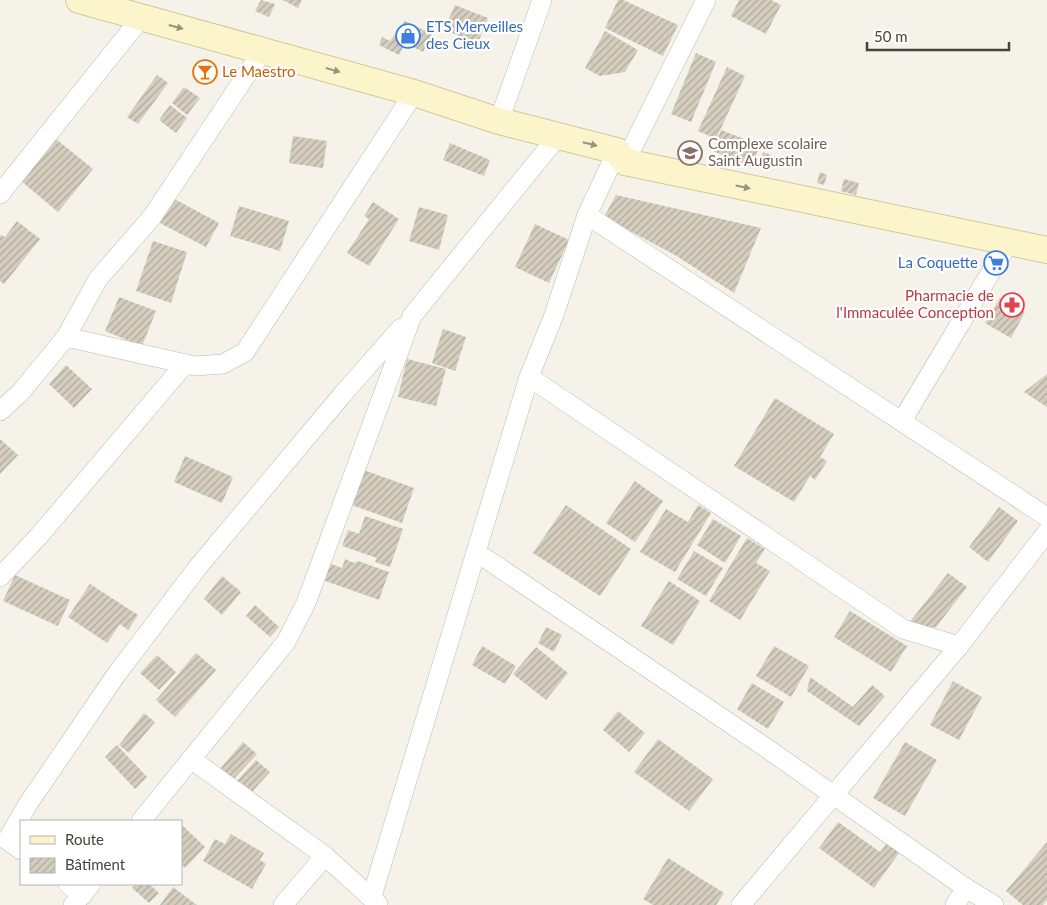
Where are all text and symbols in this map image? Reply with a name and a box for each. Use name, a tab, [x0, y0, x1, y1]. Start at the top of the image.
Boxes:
place label: ETS Merveilles des Cieux	[426, 17, 523, 52]
scale bar	[867, 20, 1010, 52]
one-way arrow	[169, 23, 184, 31]
shop icon: ETS Merveilles des Cieux	[395, 23, 421, 49]
text: 50 m	[874, 27, 908, 45]
bar icon: Le Maestro	[192, 59, 218, 85]
place label: Le Maestro	[222, 62, 296, 80]
one-way arrow	[326, 66, 341, 74]
place label: Complexe scolaire Saint Augustin	[708, 134, 827, 169]
one-way arrow	[582, 140, 597, 148]
school or university icon: Complexe scolaire Saint Augustin	[677, 140, 703, 166]
one-way arrow	[735, 183, 750, 191]
supermarket icon: La Coquette	[983, 250, 1009, 276]
place label: La Coquette	[898, 253, 978, 271]
place label: Pharmacie de l'Immaculée Conception	[836, 286, 994, 321]
pharmacy icon: Pharmacie de l'Immaculée Conception	[999, 292, 1025, 318]
legend	[20, 820, 182, 885]
text: Route	[65, 830, 104, 848]
text: Bâtiment	[65, 855, 126, 873]

